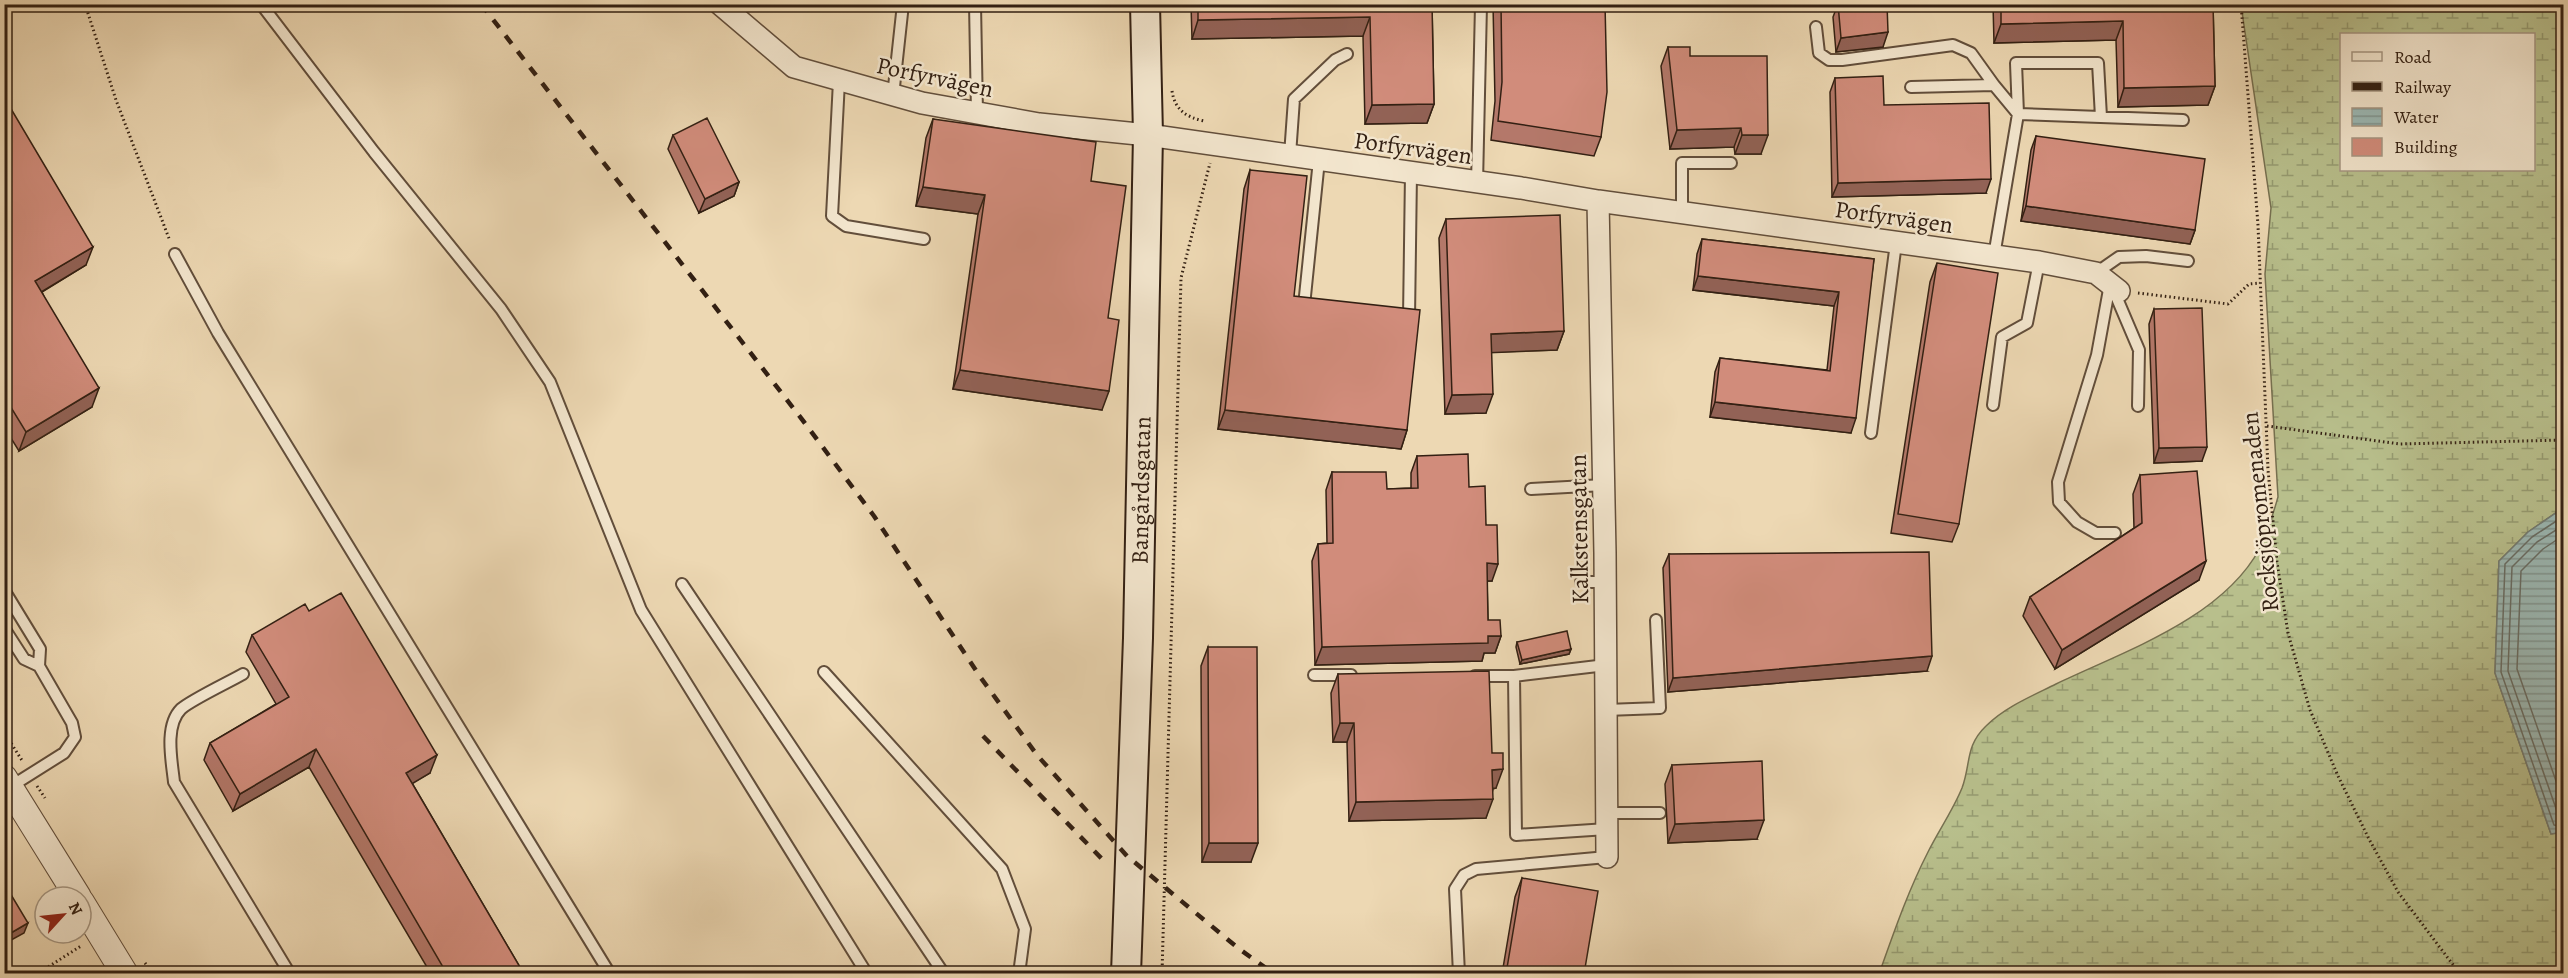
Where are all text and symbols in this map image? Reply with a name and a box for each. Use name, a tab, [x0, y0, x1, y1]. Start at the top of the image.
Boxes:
legend	[2340, 33, 2535, 171]
text: Road	[2394, 45, 2432, 69]
street label: Porfyrvägen	[874, 49, 996, 105]
text: Railway	[2394, 75, 2452, 99]
text: Water	[2393, 105, 2439, 129]
street label: Porfyrvägen	[1352, 124, 1474, 172]
text: Building	[2394, 135, 2458, 159]
street label: Porfyrvägen	[1833, 193, 1955, 241]
street label: Rocksjöpromenaden	[2234, 410, 2286, 614]
street label: Bangårdsgatan	[1123, 416, 1158, 565]
street label: Kalkstensgatan	[1562, 454, 1596, 604]
north arrow	[33, 885, 93, 945]
text: N	[63, 898, 88, 919]

